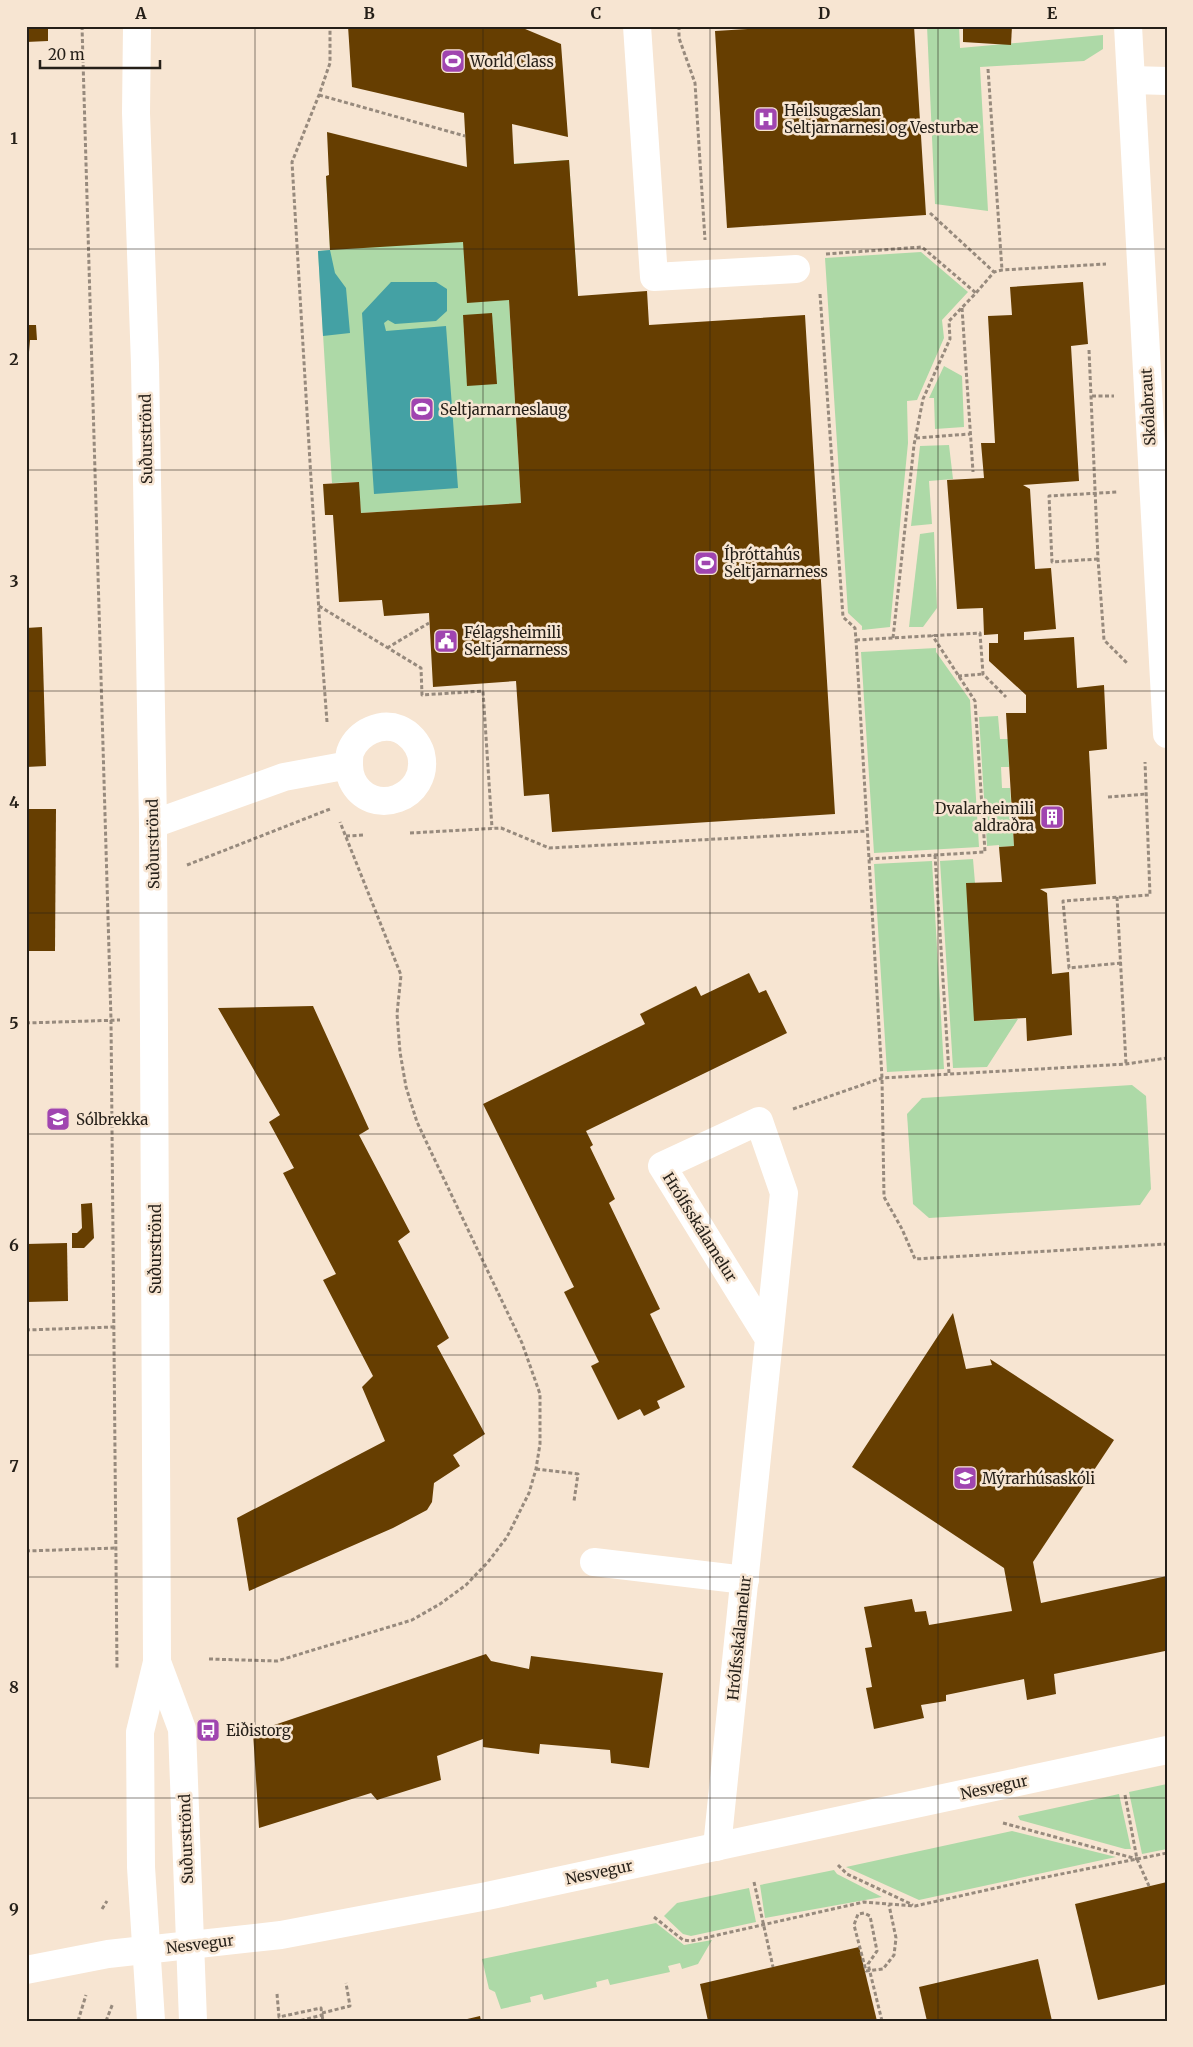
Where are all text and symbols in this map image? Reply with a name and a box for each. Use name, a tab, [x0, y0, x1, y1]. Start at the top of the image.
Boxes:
text: A	[134, 3, 147, 23]
text: B	[363, 3, 375, 23]
text: C	[591, 3, 601, 23]
text: D	[818, 3, 830, 23]
text: E	[1047, 3, 1058, 23]
scale bar	[40, 38, 160, 70]
text: 20 m	[48, 45, 85, 64]
sports icon: World Class	[440, 48, 466, 74]
place label: World Class	[469, 52, 554, 71]
place label: Heilsugæslan Seltjarnarnesi og Vesturbæ	[784, 101, 979, 137]
hospital icon: Heilsugæslan Seltjarnarnesi og Vesturbæ	[753, 106, 779, 132]
text: 1	[10, 128, 18, 148]
text: 2	[9, 349, 19, 369]
street label: Skólabraut	[1136, 368, 1160, 446]
street label: Suðurströnd	[136, 394, 156, 484]
sports icon: Seltjarnarneslaug	[409, 396, 435, 422]
place label: Seltjarnarneslaug	[440, 400, 567, 419]
place label: Íþróttahús Seltjarnarness	[724, 544, 828, 581]
sports icon: Íþróttahús Seltjarnarness	[693, 550, 719, 576]
text: 3	[9, 571, 19, 591]
place label: Félagsheimili Seltjarnarness	[464, 623, 568, 659]
public building icon: Félagsheimili Seltjarnarness	[433, 628, 459, 654]
text: 4	[9, 792, 19, 812]
street label: Suðurströnd	[143, 799, 163, 889]
place label: Dvalarheimili aldraðra	[935, 799, 1034, 835]
building icon: Dvalarheimili aldraðra	[1039, 804, 1065, 830]
text: 5	[9, 1013, 19, 1033]
school or university icon: Sólbrekka	[45, 1106, 71, 1132]
place label: Sólbrekka	[76, 1110, 148, 1129]
street label: Hrólfsskálamelur	[659, 1169, 741, 1285]
street label: Suðurströnd	[146, 1204, 165, 1294]
text: 6	[9, 1235, 19, 1255]
text: 7	[9, 1456, 19, 1476]
school or university icon: Mýrarhúsaskóli	[952, 1465, 978, 1491]
place label: Mýrarhúsaskóli	[982, 1469, 1095, 1488]
street label: Hrólfsskálamelur	[723, 1575, 755, 1701]
text: 8	[9, 1677, 19, 1697]
bus stop icon: Eiðistorg	[195, 1717, 221, 1743]
place label: Eiðistorg	[226, 1721, 291, 1740]
street label: Nesvegur	[959, 1771, 1030, 1803]
street label: Suðurströnd	[175, 1794, 197, 1884]
street label: Nesvegur	[564, 1856, 635, 1888]
text: 9	[9, 1899, 19, 1919]
street label: Nesvegur	[165, 1930, 235, 1958]

